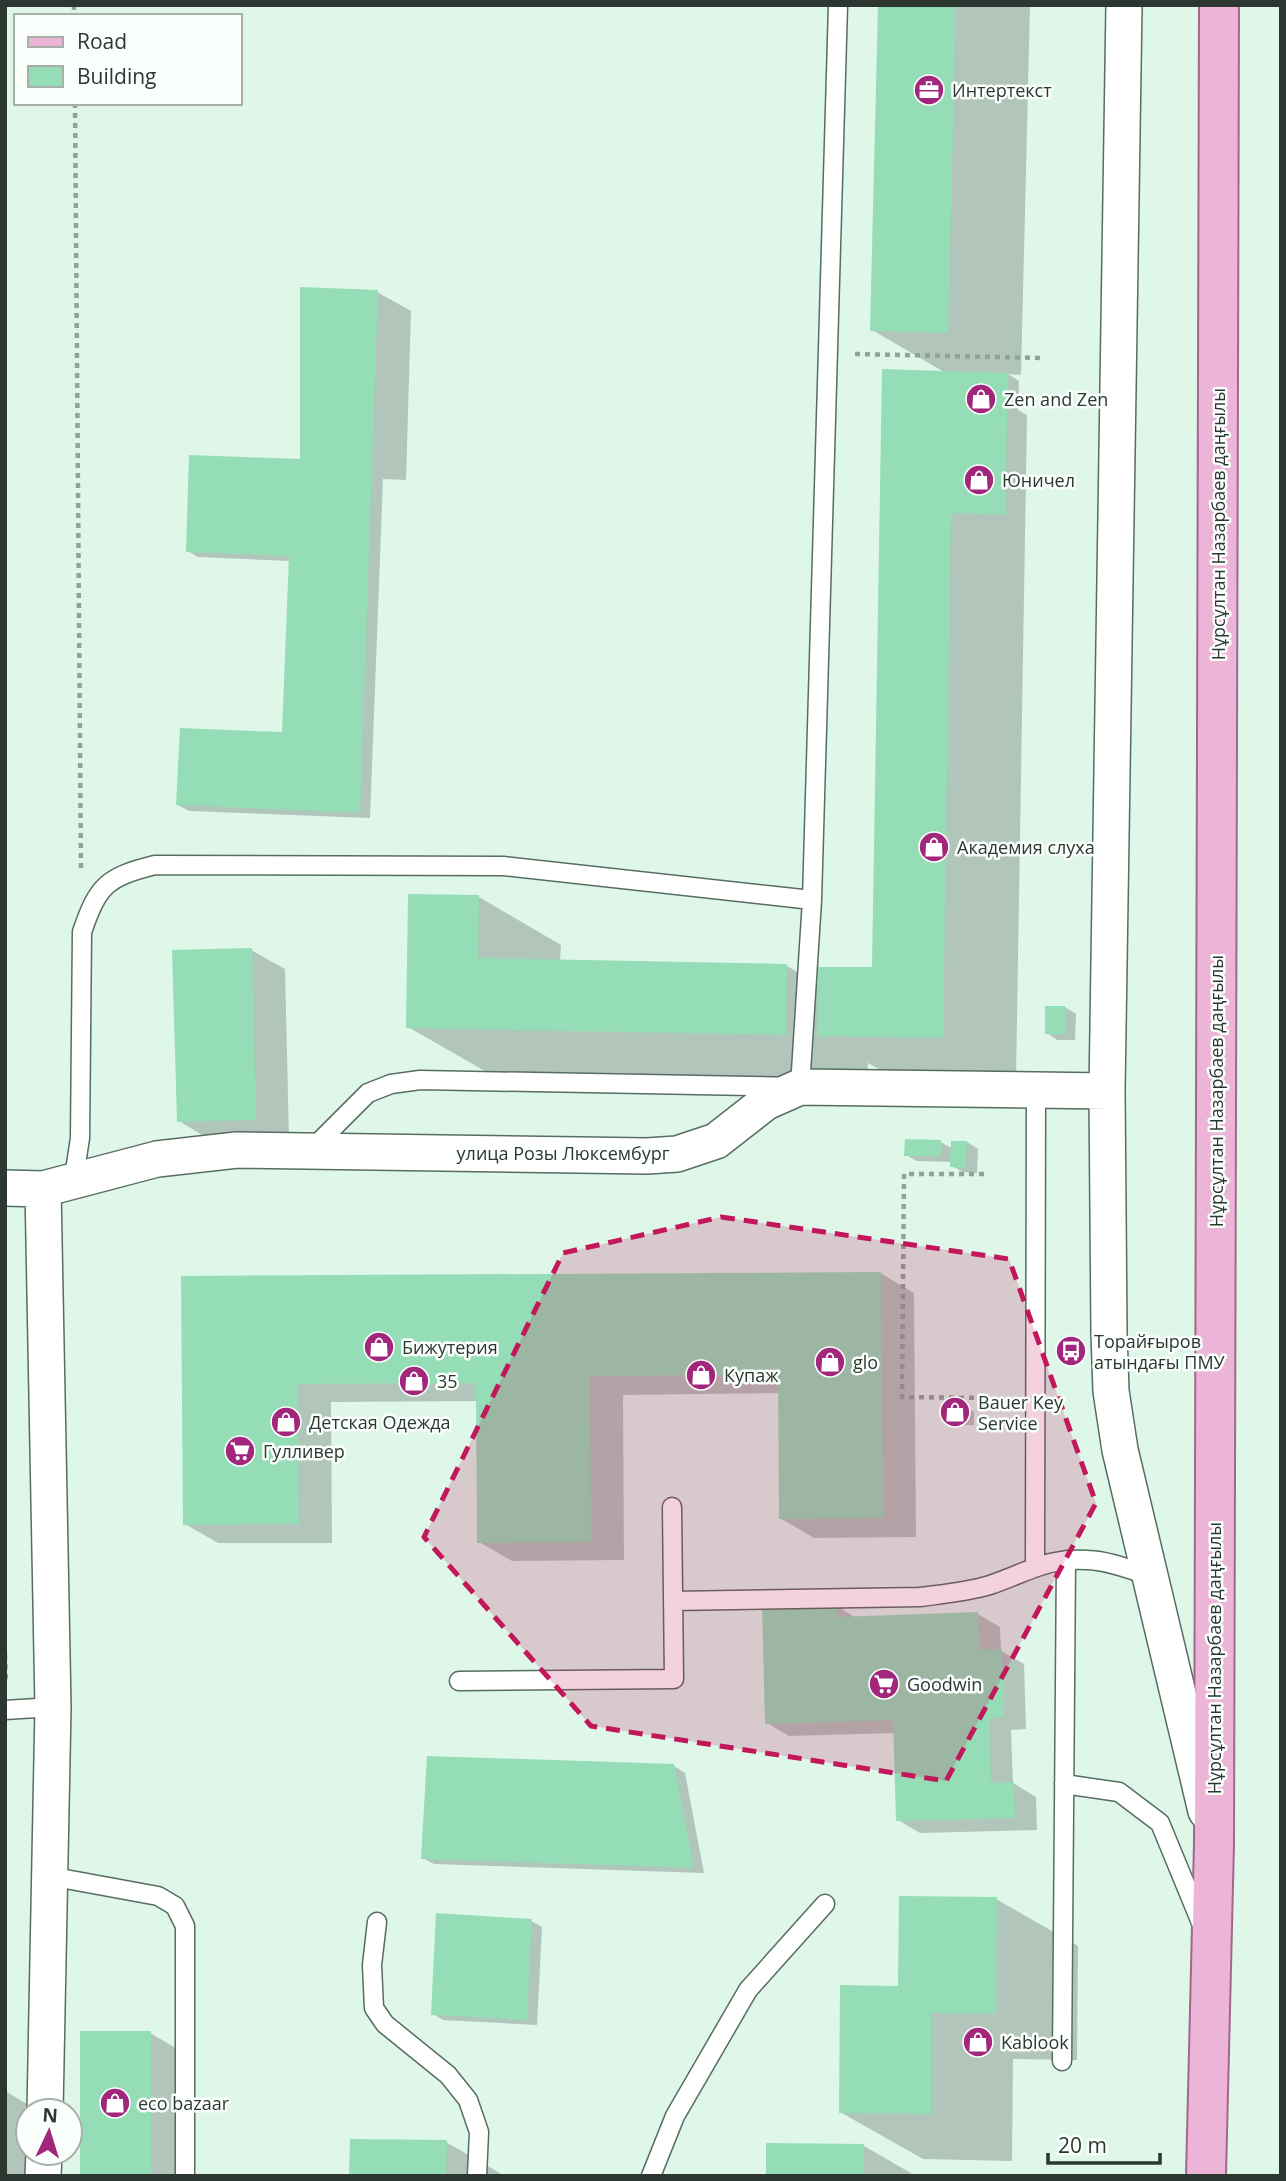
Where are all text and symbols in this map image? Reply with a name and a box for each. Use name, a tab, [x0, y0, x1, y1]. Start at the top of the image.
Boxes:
legend	[14, 14, 242, 105]
text: Road	[77, 27, 127, 55]
text: Building	[77, 62, 156, 90]
office icon: Интертекст	[912, 73, 946, 107]
place label: Интертекст	[952, 78, 1052, 102]
shop icon: Zen and Zen	[964, 382, 998, 416]
place label: Zen and Zen	[1004, 387, 1108, 411]
street label: Нұрсұлтан Назарбаев даңғылы	[1206, 388, 1230, 660]
shop icon: Юничел	[962, 463, 996, 497]
place label: Юничел	[1002, 468, 1075, 492]
shop icon: Академия слуха	[917, 830, 951, 864]
place label: Академия слуха	[957, 835, 1095, 859]
street label: Нұрсұлтан Назарбаев даңғылы	[1204, 955, 1228, 1227]
street label: улица Розы Люксембург	[457, 1141, 670, 1165]
place label: Торайғыров атындағы ПМУ	[1094, 1329, 1226, 1374]
shop icon: Бижутерия	[362, 1330, 396, 1364]
bus stop icon: Торайғыров атындағы ПМУ	[1054, 1334, 1088, 1368]
place label: Бижутерия	[402, 1335, 498, 1359]
shop icon: glo	[813, 1345, 847, 1379]
place label: glo	[853, 1350, 878, 1374]
shop icon: Купаж	[684, 1358, 718, 1392]
place label: Купаж	[724, 1363, 779, 1387]
shop icon: 35	[397, 1364, 431, 1398]
place label: 35	[437, 1369, 458, 1393]
place label: Bauer Key Service	[978, 1390, 1064, 1435]
shop icon: Bauer Key Service	[938, 1395, 972, 1429]
shop icon: Детская Одежда	[269, 1405, 303, 1439]
place label: Детская Одежда	[309, 1410, 451, 1434]
supermarket icon: Гулливер	[223, 1434, 257, 1468]
place label: Гулливер	[263, 1439, 345, 1463]
street label: Нұрсұлтан Назарбаев даңғылы	[1202, 1522, 1226, 1794]
supermarket icon: Goodwin	[867, 1667, 901, 1701]
place label: Goodwin	[907, 1672, 982, 1696]
shop icon: Kablook	[961, 2025, 995, 2059]
place label: Kablook	[1001, 2030, 1069, 2054]
shop icon: eco bazaar	[98, 2086, 132, 2120]
place label: eco bazaar	[138, 2091, 230, 2115]
north arrow	[14, 2097, 84, 2167]
text: N	[42, 2102, 59, 2129]
scale bar	[1048, 2122, 1160, 2166]
text: 20 m	[1058, 2131, 1107, 2159]

